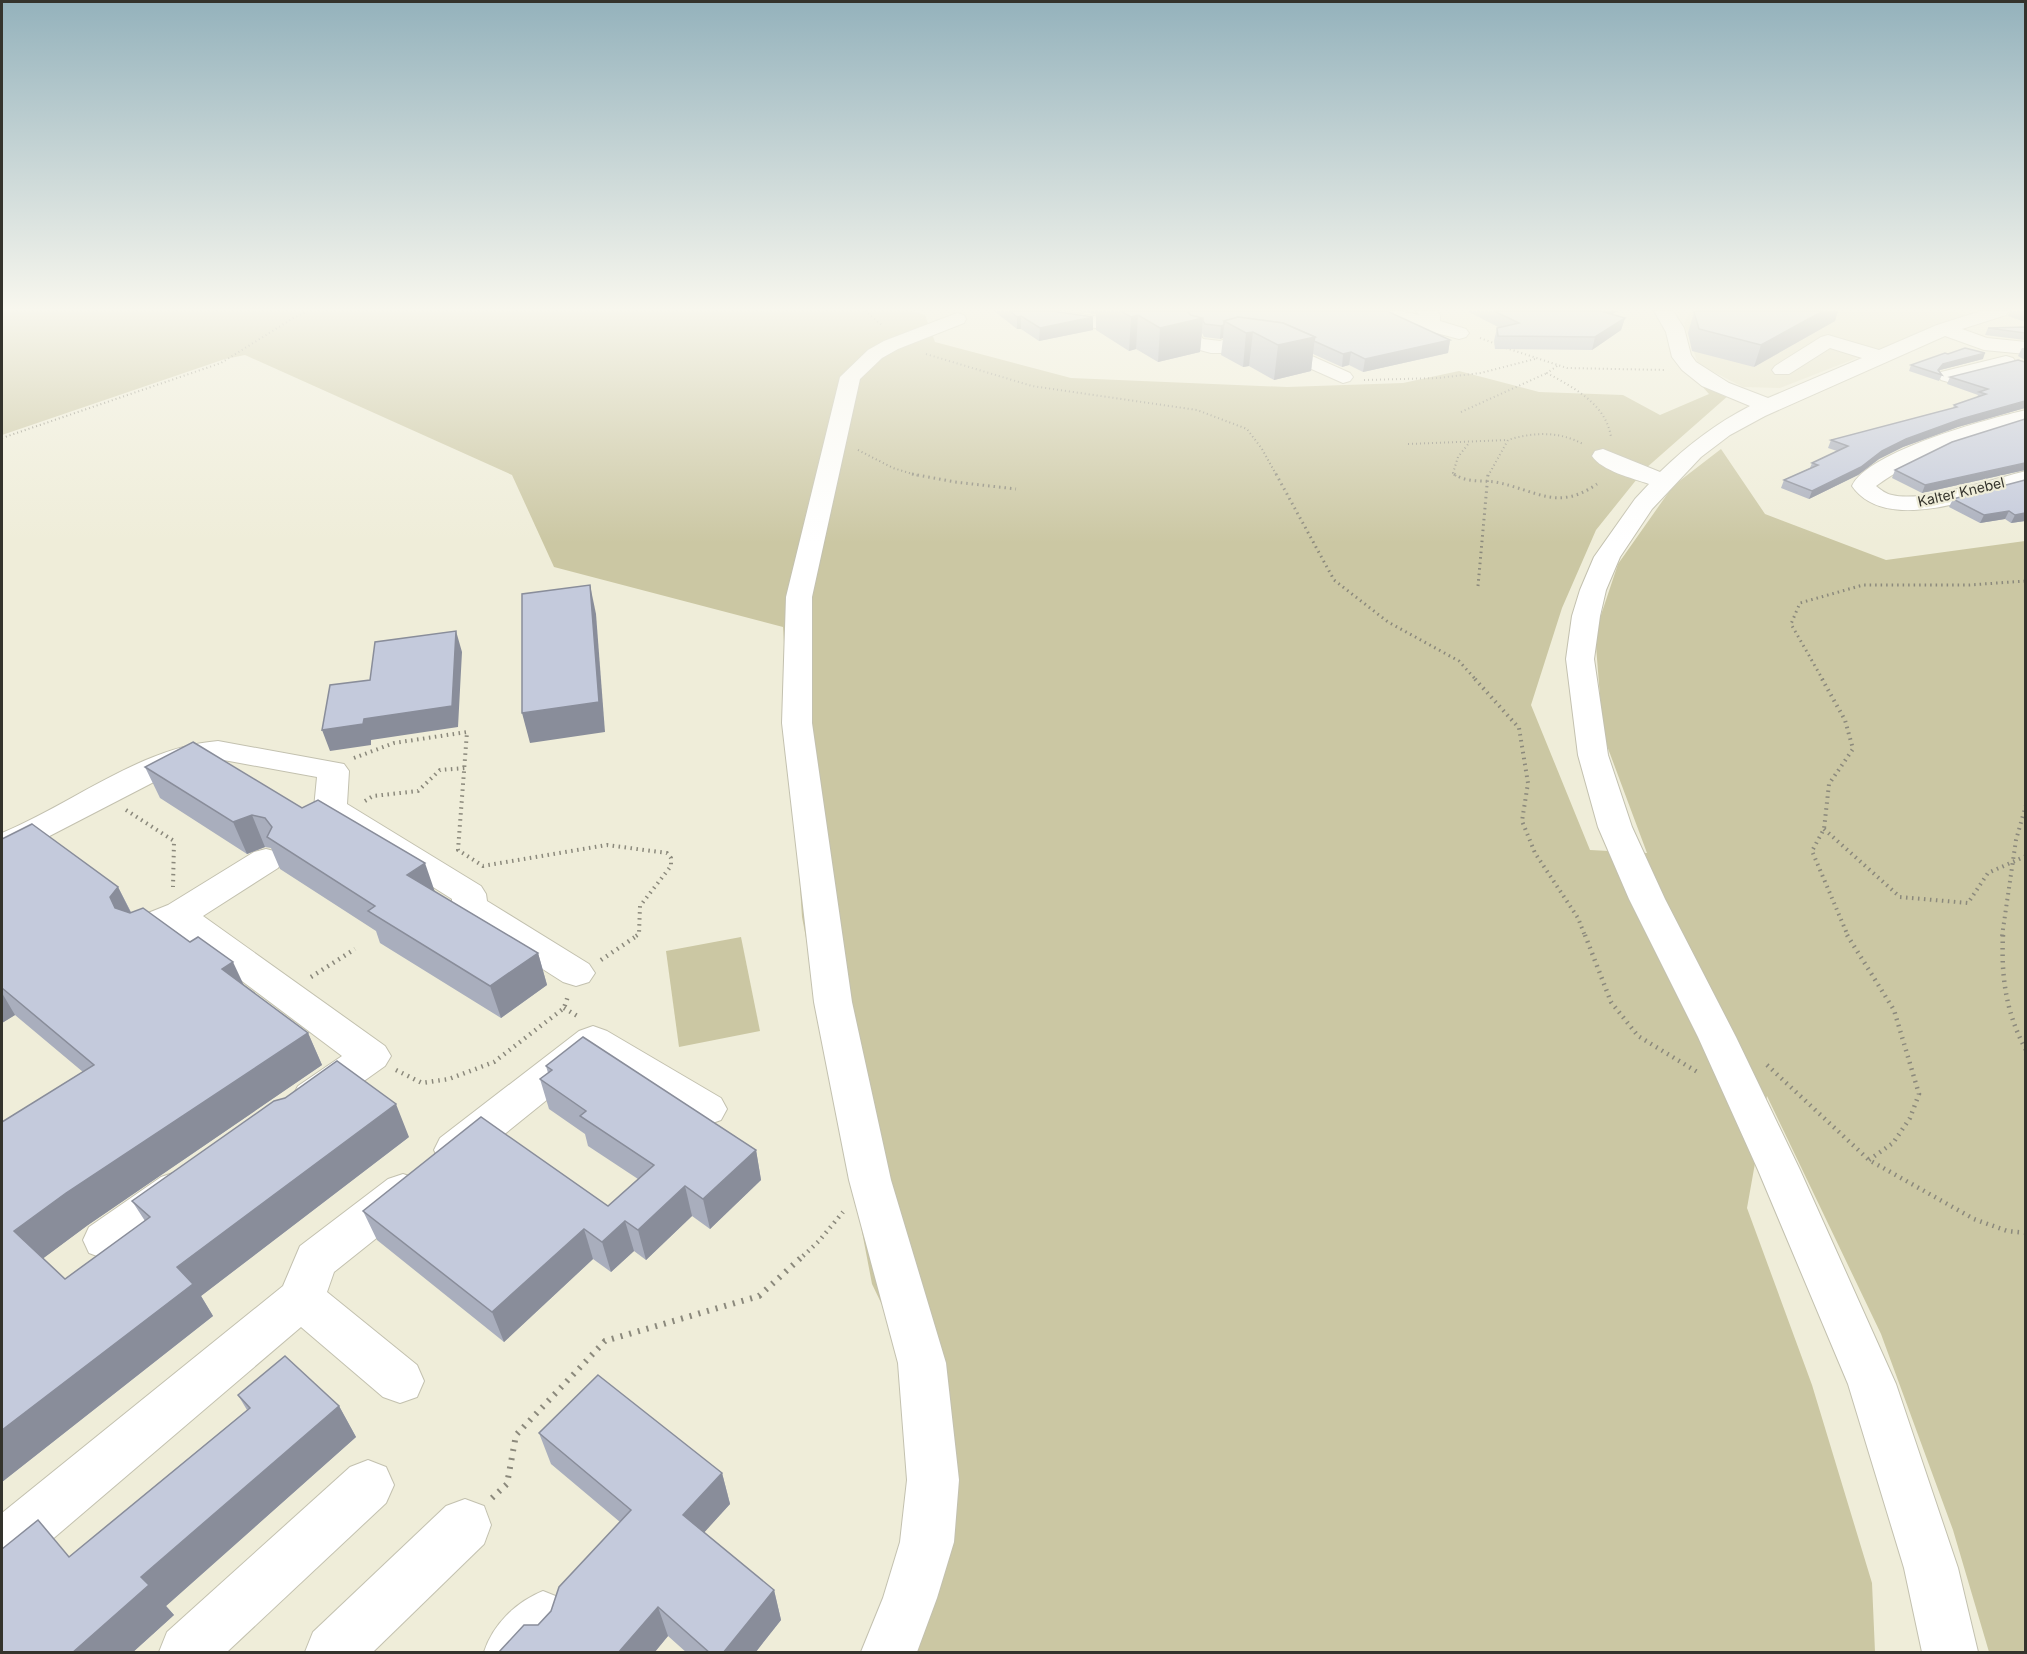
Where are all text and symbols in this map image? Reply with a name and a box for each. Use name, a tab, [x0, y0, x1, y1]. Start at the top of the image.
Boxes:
street label: Kalter Knebel	[1916, 473, 2006, 510]

